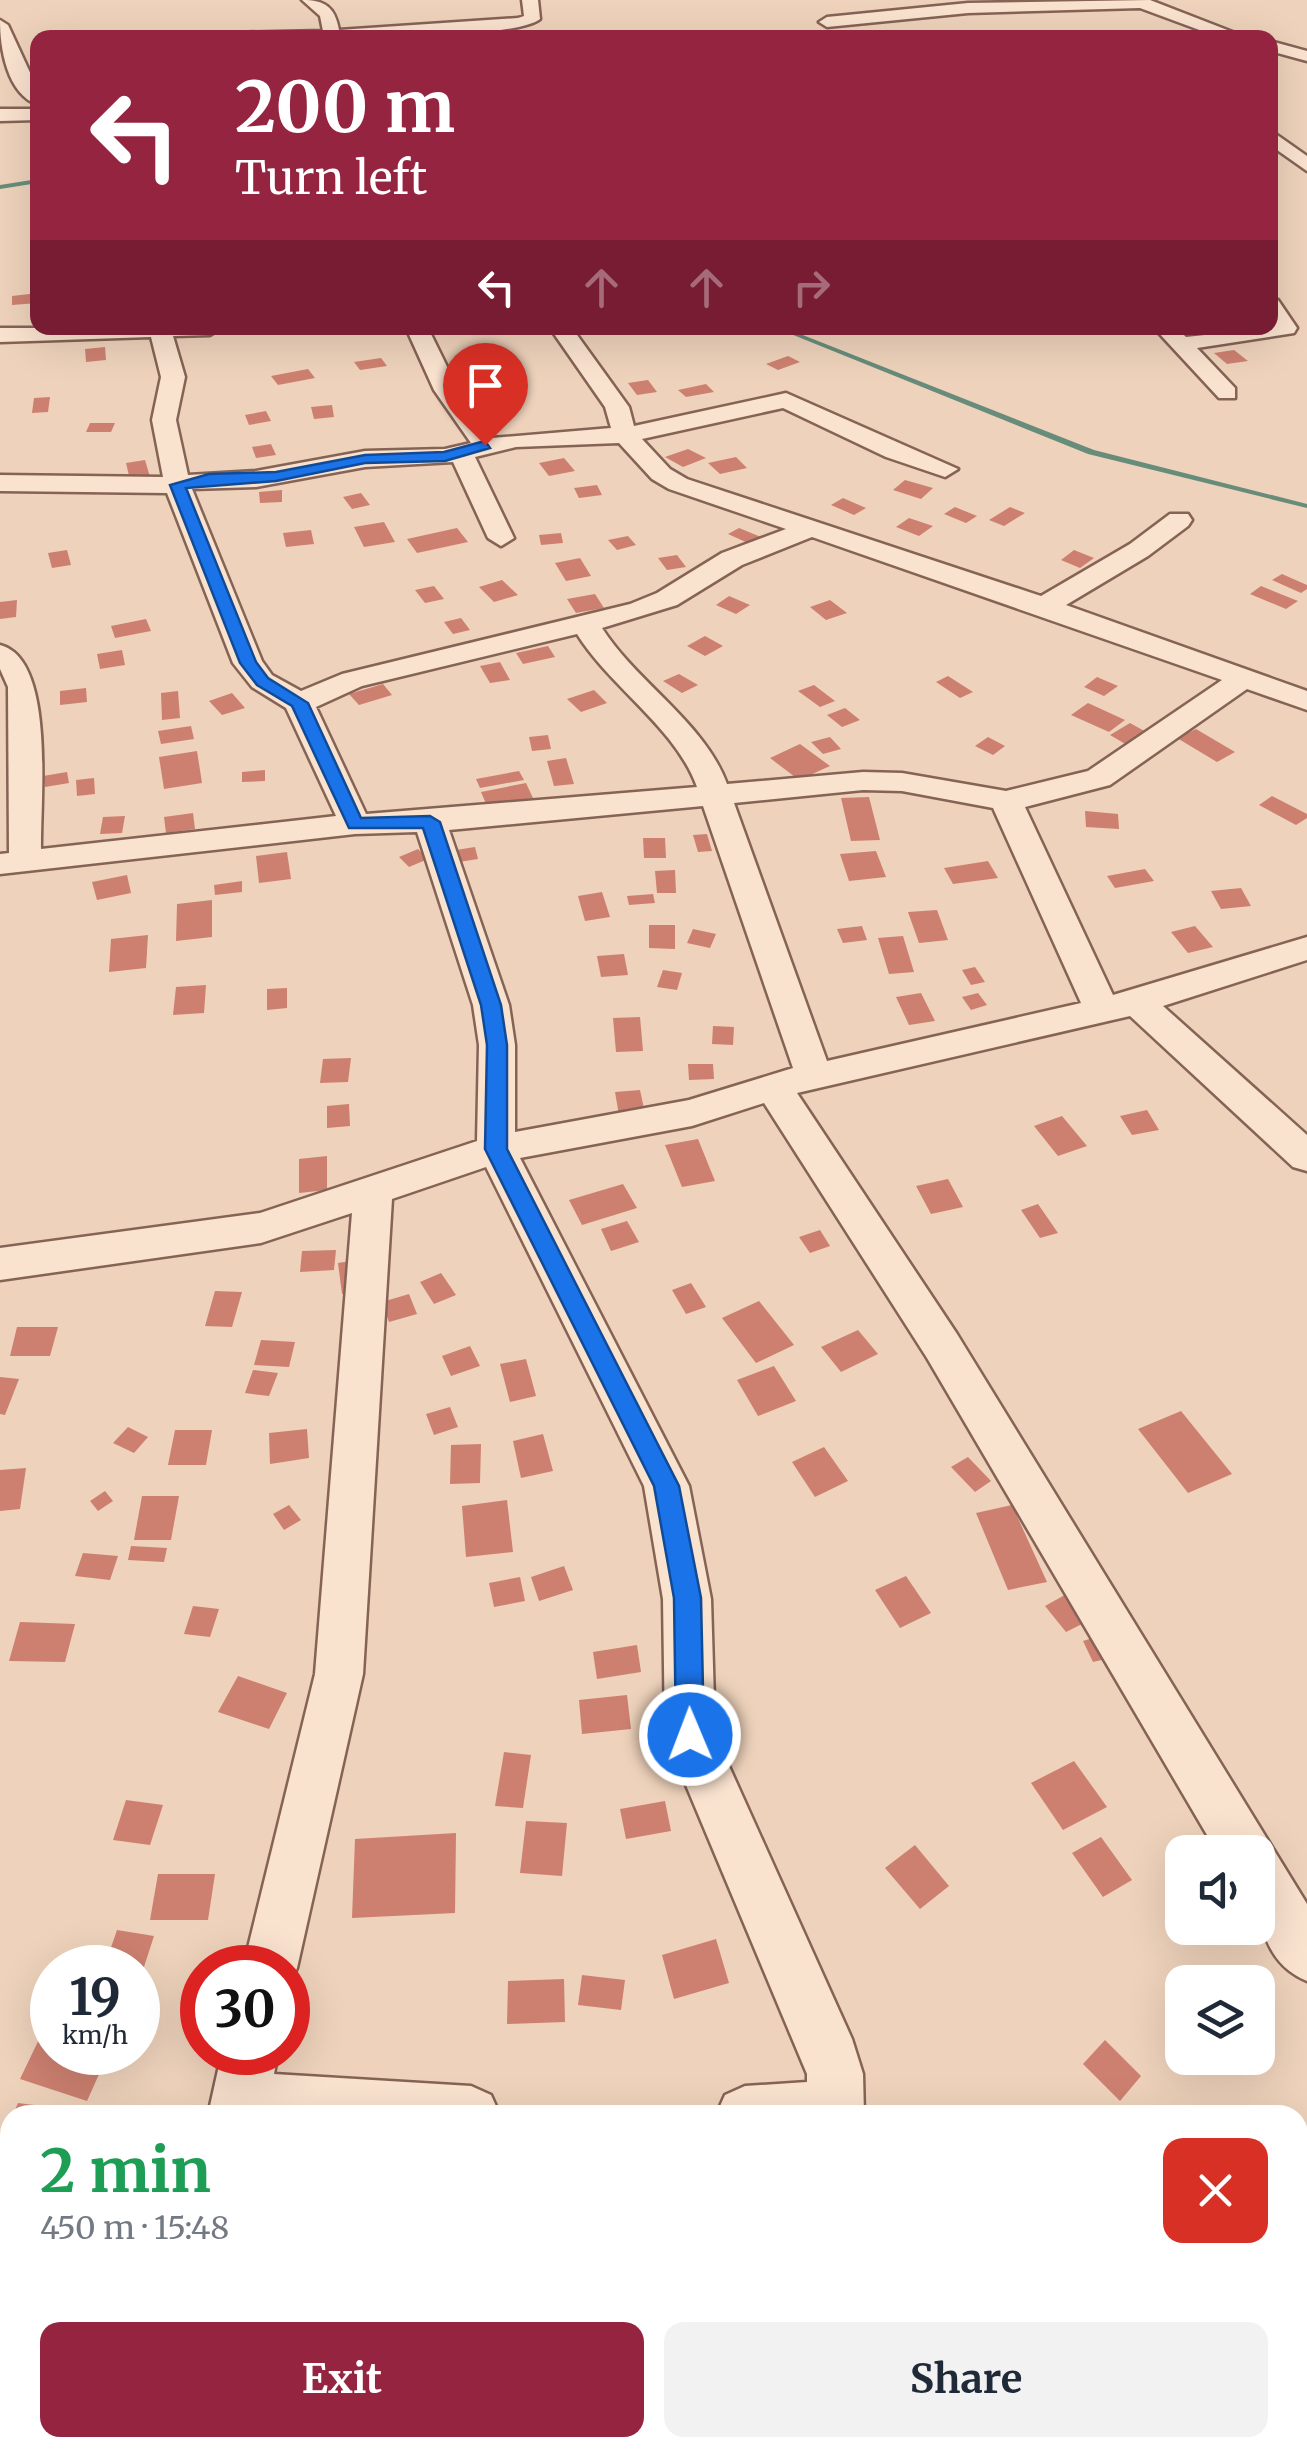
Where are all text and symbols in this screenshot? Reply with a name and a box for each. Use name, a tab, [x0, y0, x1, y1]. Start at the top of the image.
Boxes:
text: 200 m	[235, 63, 455, 151]
icon: left	[70, 70, 200, 200]
text: Turn left	[235, 150, 427, 206]
icon: left	[469, 260, 524, 315]
icon: ahead	[574, 260, 629, 315]
icon: ahead	[679, 260, 734, 315]
icon: right	[784, 260, 839, 315]
pin	[443, 343, 528, 446]
icon: arrive	[458, 358, 513, 413]
position arrow	[638, 1683, 742, 1787]
map controls	[1165, 1835, 1275, 2075]
button: sound	[1165, 1835, 1275, 1945]
speed limit sign: 30	[180, 1945, 310, 2075]
button: layers	[1165, 1965, 1275, 2075]
text: 19	[69, 1966, 121, 2029]
text: km/h	[62, 2019, 128, 2051]
text: 2 min	[40, 2133, 211, 2208]
button: close	[1163, 2138, 1268, 2243]
text: 450 m · 15:48	[40, 2208, 229, 2248]
button: Exit	[40, 2322, 644, 2437]
button: Share	[664, 2322, 1268, 2437]

